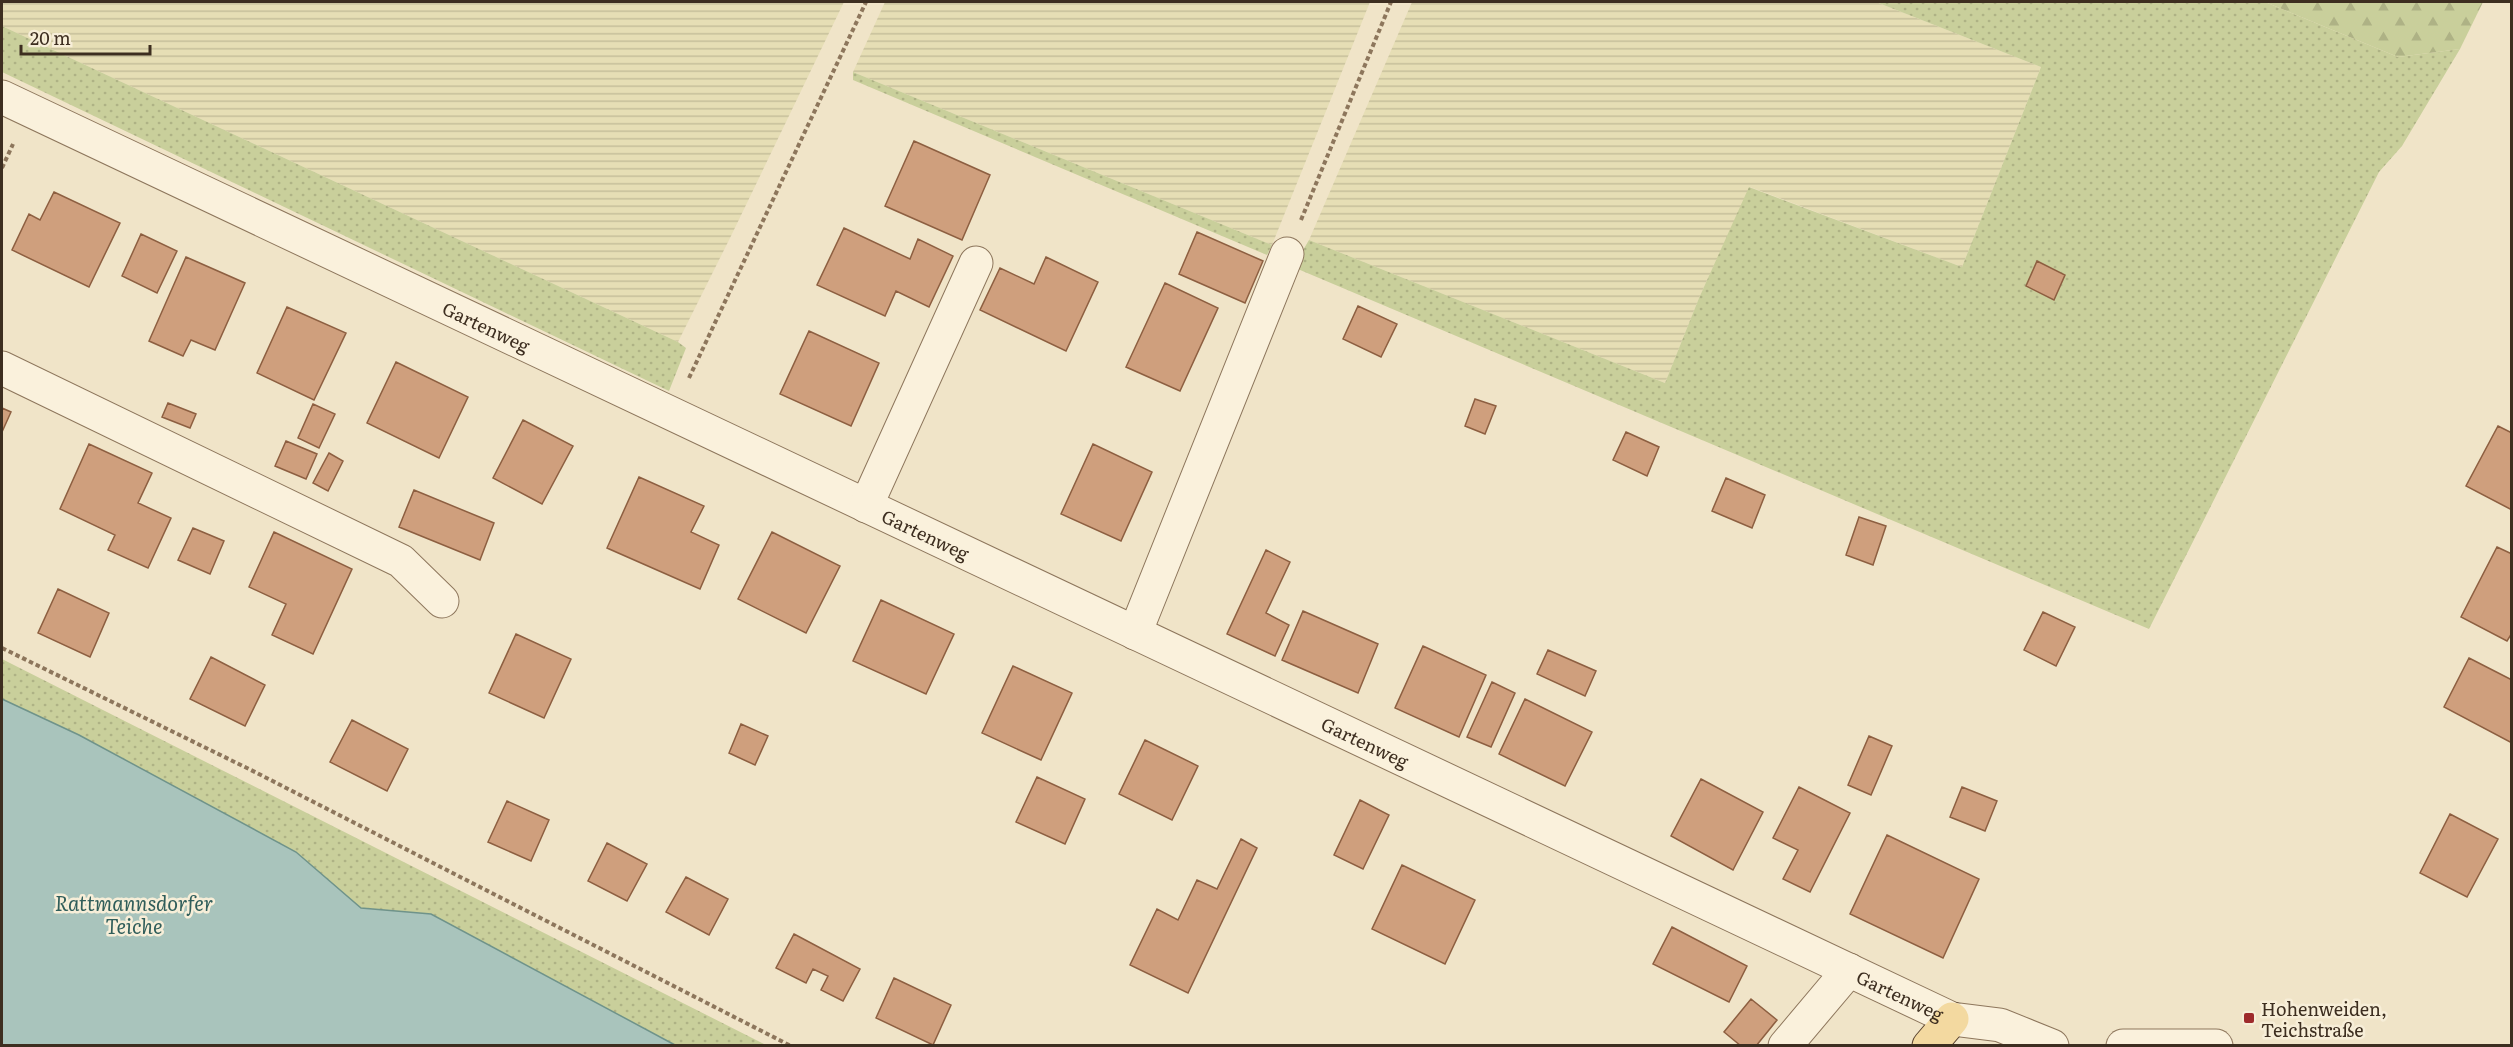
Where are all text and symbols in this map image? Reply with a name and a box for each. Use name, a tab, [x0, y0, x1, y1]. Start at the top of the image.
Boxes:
scale bar	[21, 18, 150, 56]
text: 20 m	[30, 24, 71, 51]
street label: Gartenweg	[438, 294, 536, 359]
street label: Gartenweg	[878, 502, 975, 567]
street label: Gartenweg	[1317, 709, 1414, 774]
water label: Rattmannsdorfer Teiche	[55, 887, 213, 940]
street label: Gartenweg	[1852, 962, 1950, 1027]
place label: Hohenweiden, Teichstraße	[2261, 995, 2387, 1043]
marker: Hohenweiden, Teichstraße	[2242, 1011, 2256, 1025]

